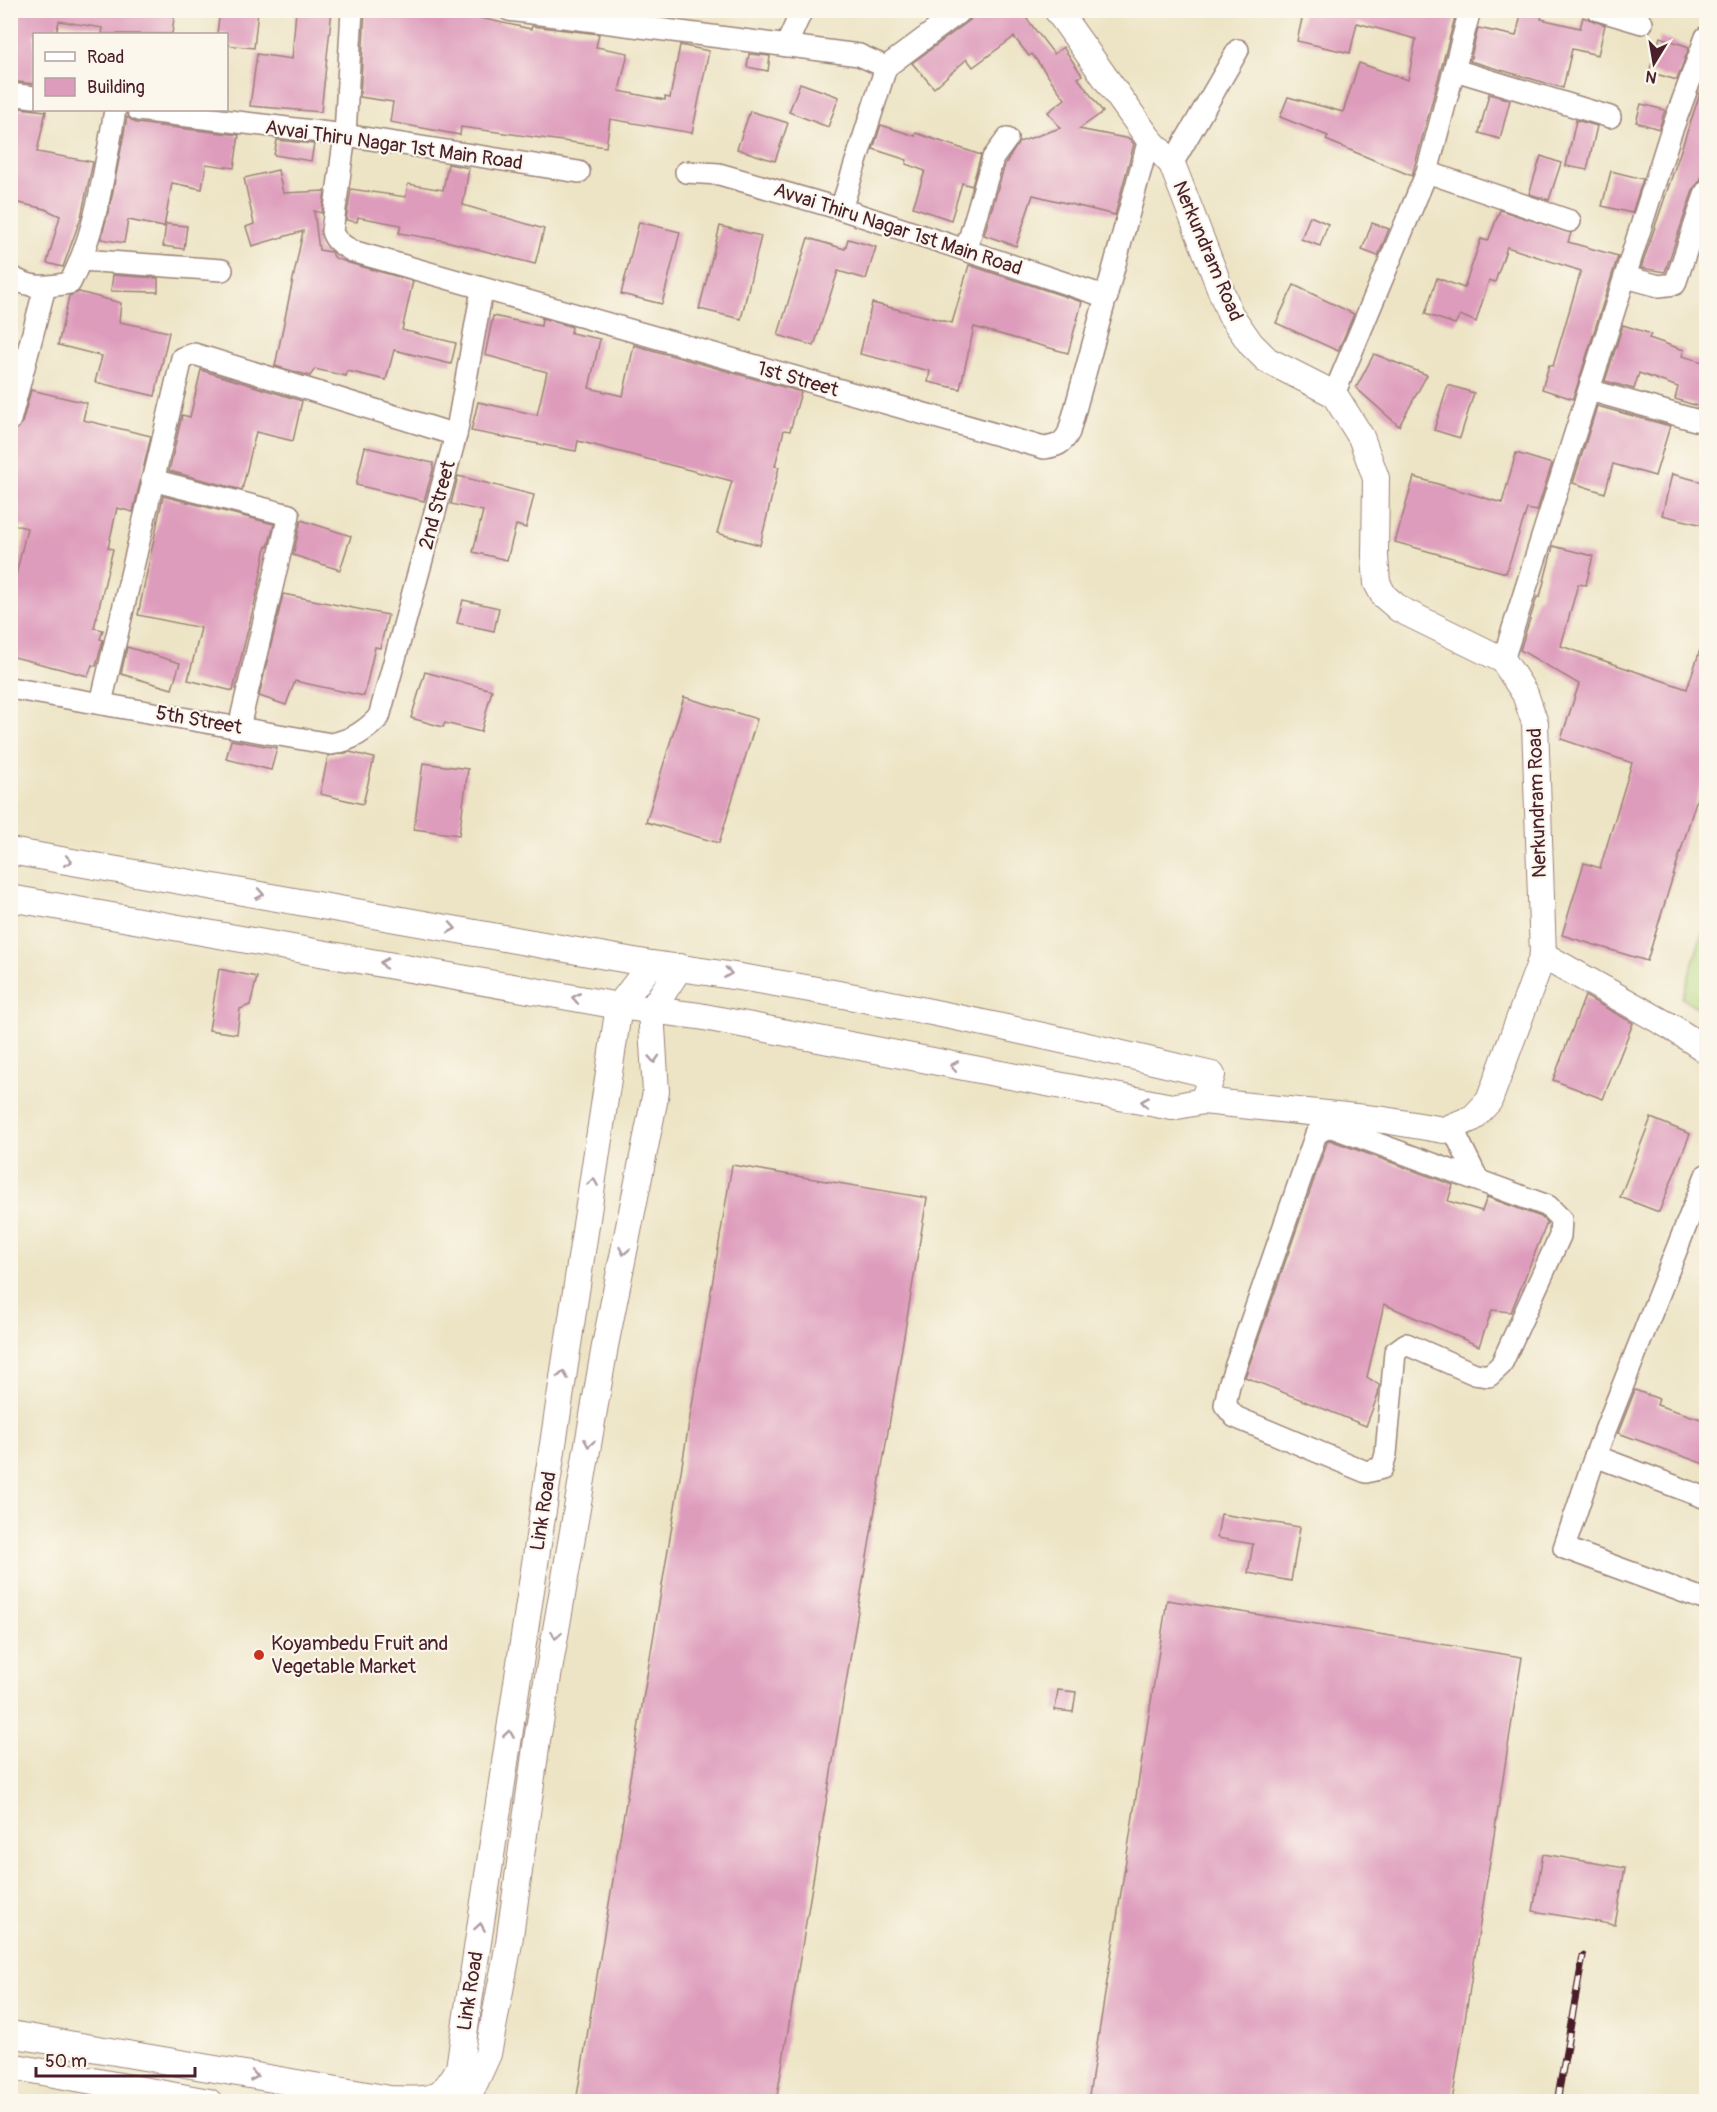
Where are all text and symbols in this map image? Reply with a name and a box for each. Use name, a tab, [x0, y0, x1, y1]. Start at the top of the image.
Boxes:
legend	[33, 33, 228, 111]
north arrow	[1624, 33, 1684, 93]
text: Road	[87, 46, 124, 69]
text: N	[1644, 66, 1659, 88]
text: Building	[87, 76, 145, 99]
street label: Avvai Thiru Nagar 1st Main Road	[264, 115, 524, 175]
street label: Avvai Thiru Nagar 1st Main Road	[771, 177, 1025, 281]
street label: Nerkundram Road	[1167, 177, 1249, 325]
street label: 1st Street	[754, 355, 842, 403]
street label: 2nd Street	[413, 457, 461, 552]
street label: 5th Street	[154, 700, 245, 740]
street label: Nerkundram Road	[1522, 728, 1552, 878]
one-way arrow	[63, 854, 73, 867]
one-way arrow	[255, 887, 265, 900]
one-way arrow	[447, 921, 457, 934]
one-way arrow	[379, 957, 389, 970]
one-way arrow	[723, 967, 732, 979]
one-way arrow	[571, 992, 581, 1005]
one-way arrow	[648, 1055, 661, 1064]
one-way arrow	[949, 1060, 959, 1073]
one-way arrow	[1141, 1096, 1151, 1109]
one-way arrow	[586, 1178, 598, 1187]
one-way arrow	[618, 1246, 631, 1256]
one-way arrow	[557, 1370, 569, 1380]
one-way arrow	[583, 1437, 596, 1447]
street label: Link Road	[524, 1470, 562, 1552]
one-way arrow	[550, 1629, 563, 1639]
place label: Koyambedu Fruit and Vegetable Market	[271, 1631, 448, 1679]
marker: Koyambedu Fruit and Vegetable Market	[252, 1648, 266, 1662]
one-way arrow	[503, 1729, 515, 1738]
one-way arrow	[473, 1922, 485, 1931]
street label: Link Road	[451, 1950, 489, 2032]
scale bar	[36, 2040, 195, 2078]
text: 50 m	[45, 2050, 87, 2073]
one-way arrow	[250, 2069, 259, 2081]

